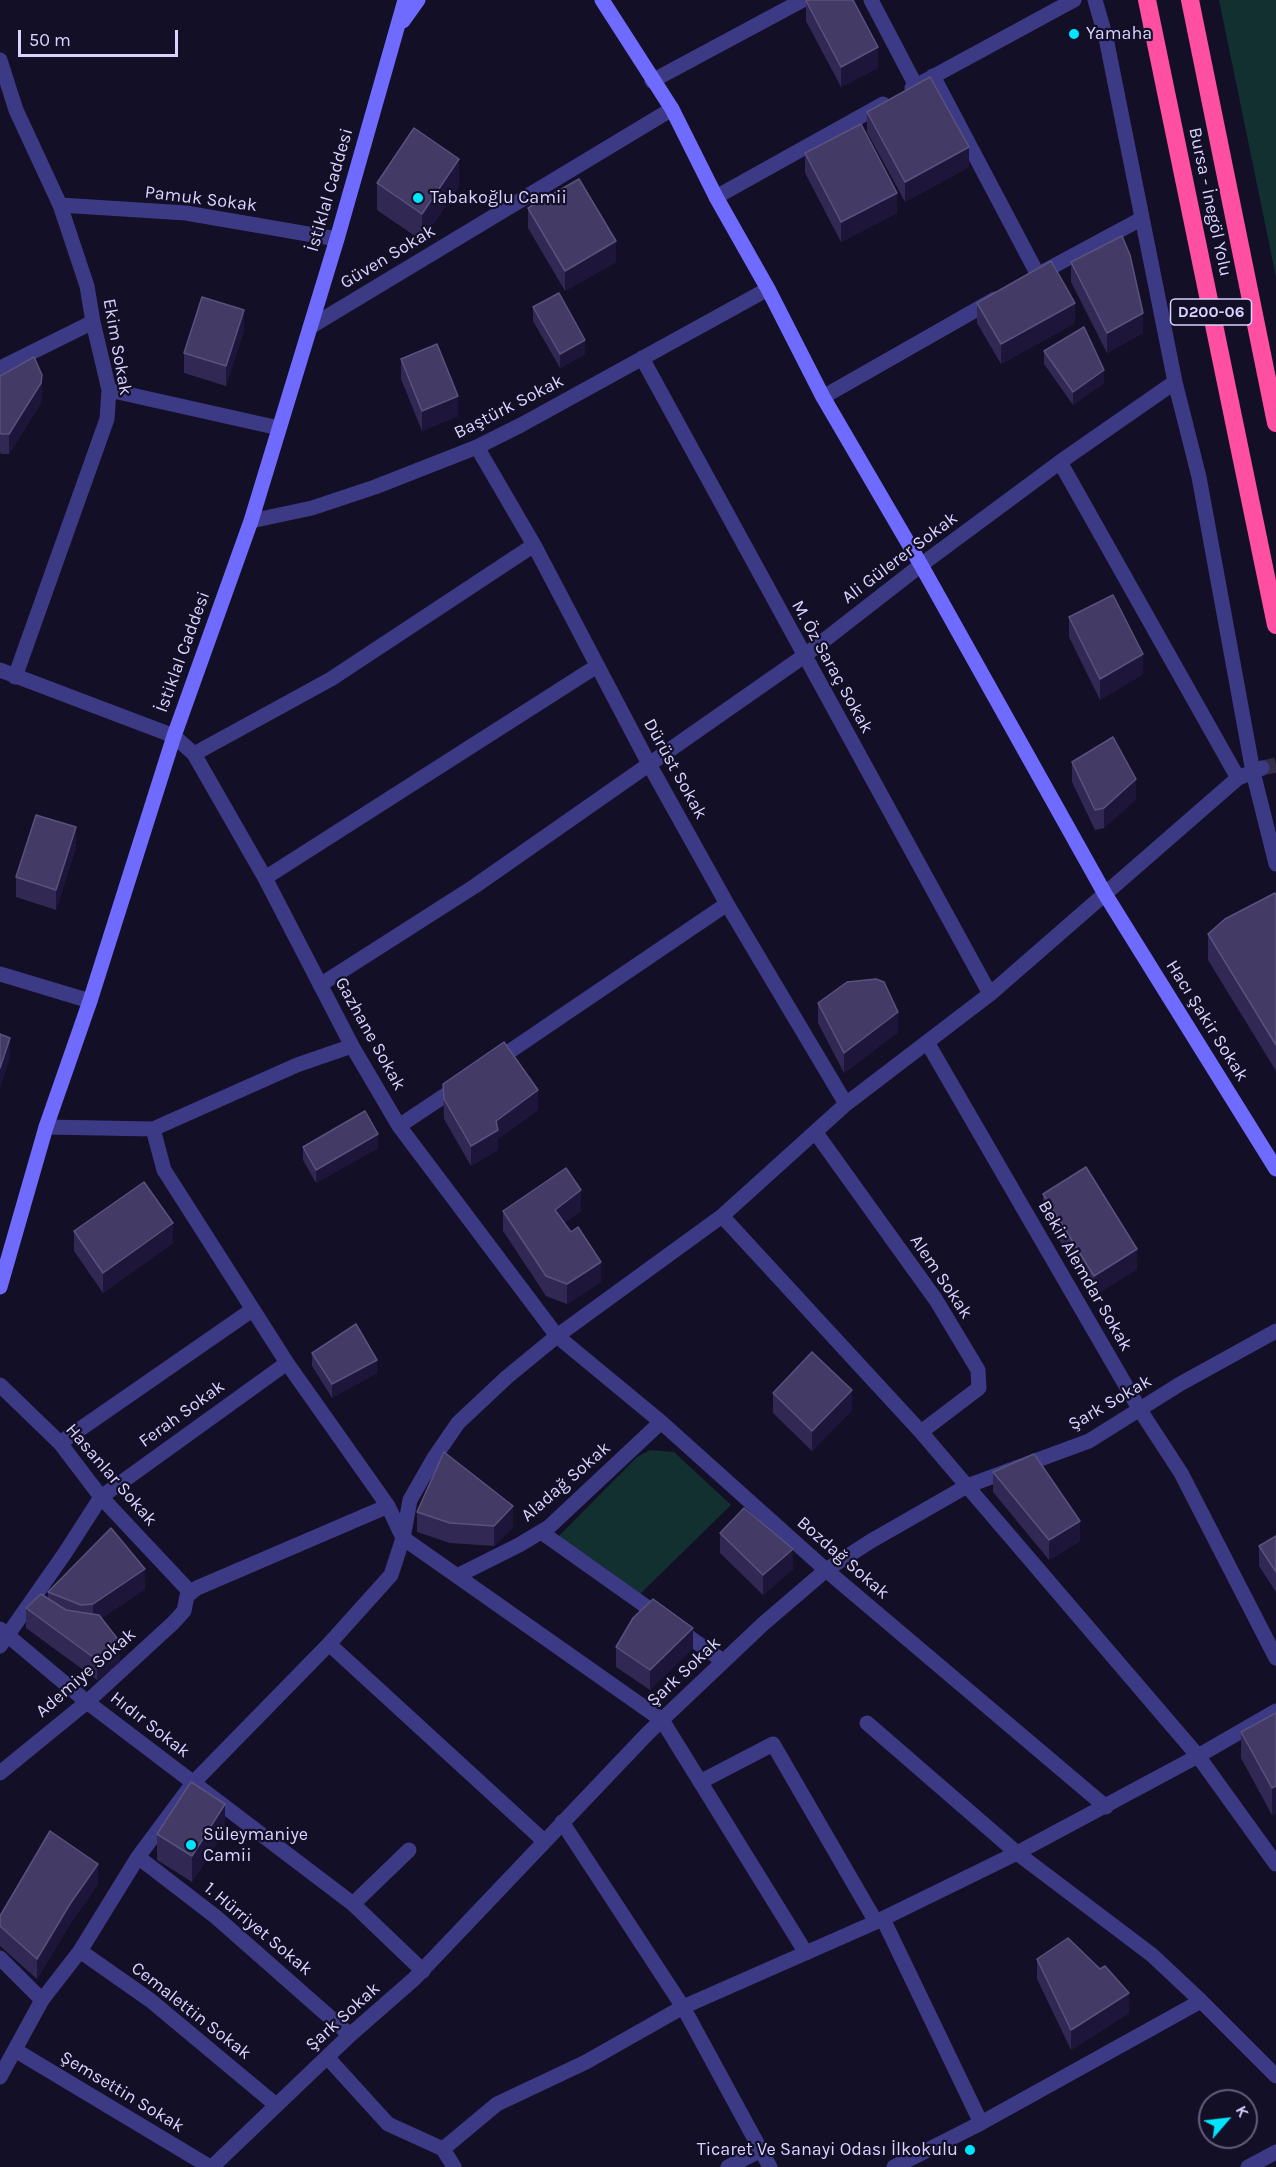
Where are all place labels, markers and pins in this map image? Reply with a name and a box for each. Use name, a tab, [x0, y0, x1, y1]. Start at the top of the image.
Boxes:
place label: Yamaha	[1086, 23, 1152, 45]
marker: Yamaha	[1067, 27, 1081, 41]
place label: Tabakoğlu Camii	[430, 187, 567, 209]
marker: Tabakoğlu Camii	[411, 191, 425, 205]
place label: Süleymaniye Camii	[203, 1824, 308, 1866]
marker: Süleymaniye Camii	[184, 1838, 198, 1852]
place label: Ticaret Ve Sanayi Odası İlkokulu	[697, 2139, 958, 2161]
marker: Ticaret Ve Sanayi Odası İlkokulu	[963, 2143, 977, 2157]

